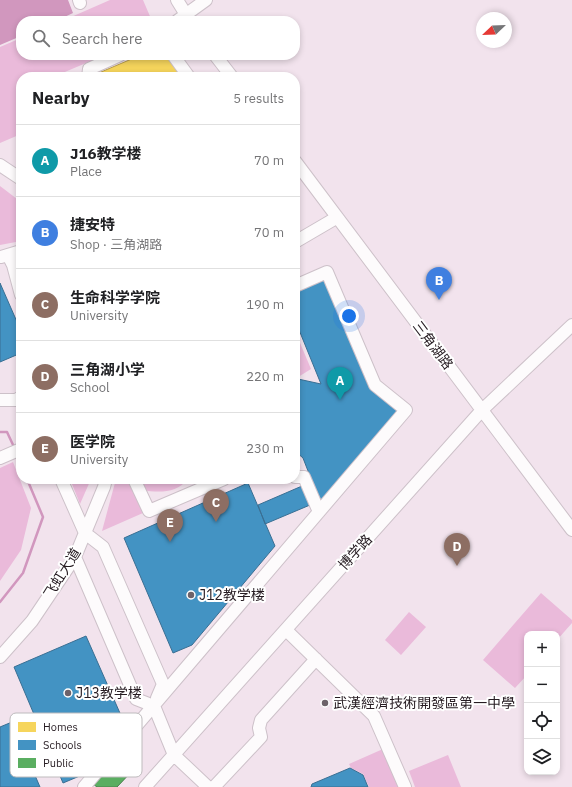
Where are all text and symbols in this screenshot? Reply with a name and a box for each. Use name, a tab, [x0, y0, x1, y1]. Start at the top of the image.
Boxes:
north arrow	[476, 12, 512, 48]
search box	[16, 16, 300, 60]
icon: search	[30, 27, 52, 49]
text: Search here	[62, 29, 142, 48]
text: Nearby	[32, 87, 90, 109]
text: 5 results	[233, 90, 284, 107]
text: J16教学楼	[70, 144, 141, 163]
text: A	[41, 152, 49, 169]
text: 70 m	[254, 152, 284, 169]
text: Place	[70, 163, 102, 180]
text: 捷安特	[70, 215, 115, 234]
text: B	[41, 224, 49, 241]
text: 70 m	[254, 224, 284, 241]
text: Shop · 三角湖路	[70, 236, 162, 253]
pin: B	[426, 267, 452, 300]
text: 生命科学学院	[70, 288, 160, 307]
text: C	[41, 296, 49, 313]
text: 190 m	[246, 296, 284, 313]
your location	[339, 306, 359, 326]
text: University	[70, 307, 128, 324]
street label: 三角湖路	[409, 317, 457, 373]
text: 三角湖小学	[70, 360, 145, 379]
pin: A	[327, 367, 353, 400]
text: D	[40, 368, 50, 385]
text: 220 m	[246, 368, 284, 385]
text: School	[70, 379, 110, 396]
text: 医学院	[70, 432, 115, 451]
text: E	[41, 440, 49, 457]
text: 230 m	[246, 440, 284, 457]
text: University	[70, 451, 128, 468]
pin: C	[203, 489, 229, 522]
pin: E	[157, 509, 183, 542]
street label: 博学路	[334, 530, 376, 574]
pin: D	[444, 533, 470, 566]
street label: 飞虹大道	[40, 544, 84, 602]
place label: J12教学楼	[199, 586, 265, 604]
marker: J12教学楼	[186, 590, 196, 600]
map controls	[524, 631, 560, 775]
button: +	[524, 631, 560, 667]
button: −	[524, 667, 560, 703]
place label: J13教学楼	[76, 684, 142, 702]
marker: J13教学楼	[63, 688, 73, 698]
place label: 武漢經濟技術開發區第一中學	[333, 694, 515, 712]
marker: 武漢經濟技術開發區第一中學	[320, 698, 330, 708]
button: locate	[524, 703, 560, 739]
legend	[10, 713, 142, 777]
text: Homes	[43, 720, 78, 734]
text: Schools	[43, 738, 82, 752]
button: layers	[524, 739, 560, 775]
text: Public	[43, 756, 74, 770]

